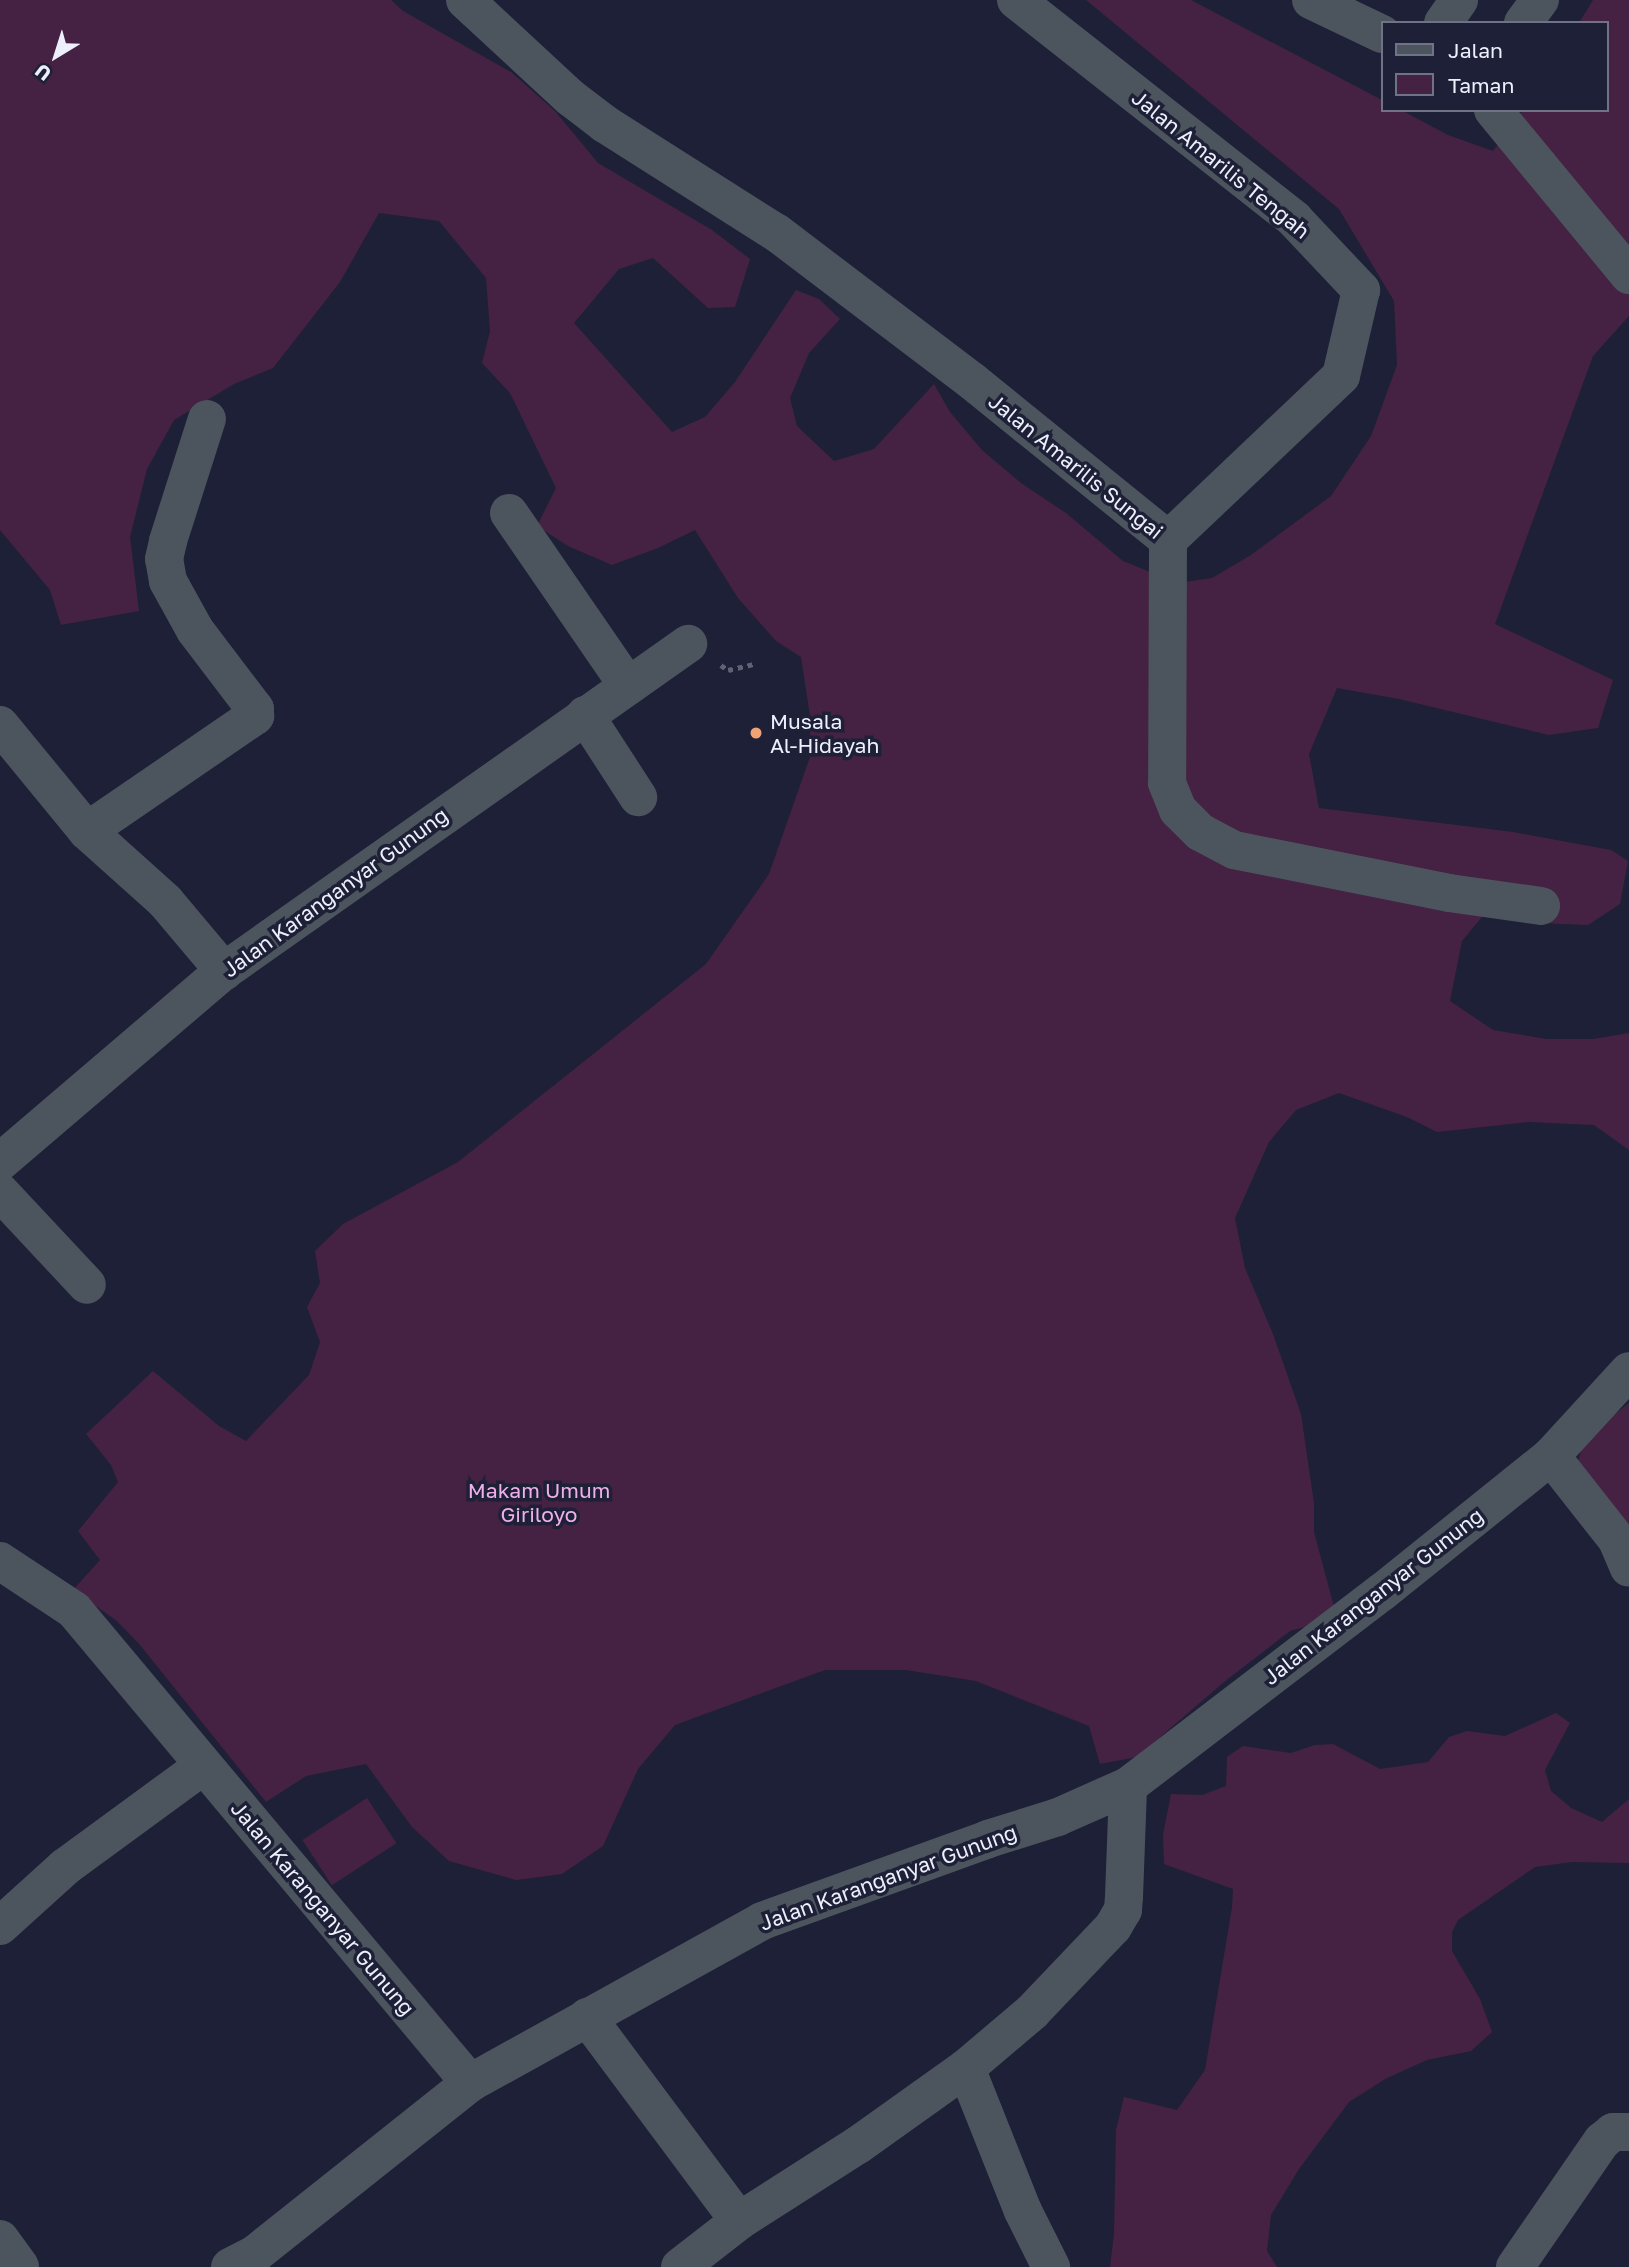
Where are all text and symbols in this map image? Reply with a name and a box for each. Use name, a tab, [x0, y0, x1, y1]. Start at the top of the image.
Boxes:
north arrow	[21, 21, 91, 91]
legend	[1380, 21, 1608, 112]
text: Jalan	[1448, 37, 1503, 63]
text: U	[30, 60, 55, 86]
text: Taman	[1448, 72, 1514, 98]
street label: Jalan Amarilis Tengah	[1127, 85, 1315, 243]
street label: Jalan Amarilis Sungai	[984, 388, 1168, 544]
place label: Musala Al-Hidayah	[770, 708, 879, 758]
marker: Musala Al-Hidayah	[748, 725, 764, 741]
street label: Jalan Karanganyar Gunung	[218, 802, 452, 982]
park label: Makam Umum Giriloyo	[468, 1477, 610, 1527]
street label: Jalan Karanganyar Gunung	[1258, 1502, 1488, 1690]
street label: Jalan Karanganyar Gunung	[226, 1796, 420, 2020]
street label: Jalan Karanganyar Gunung	[756, 1819, 1020, 1935]

